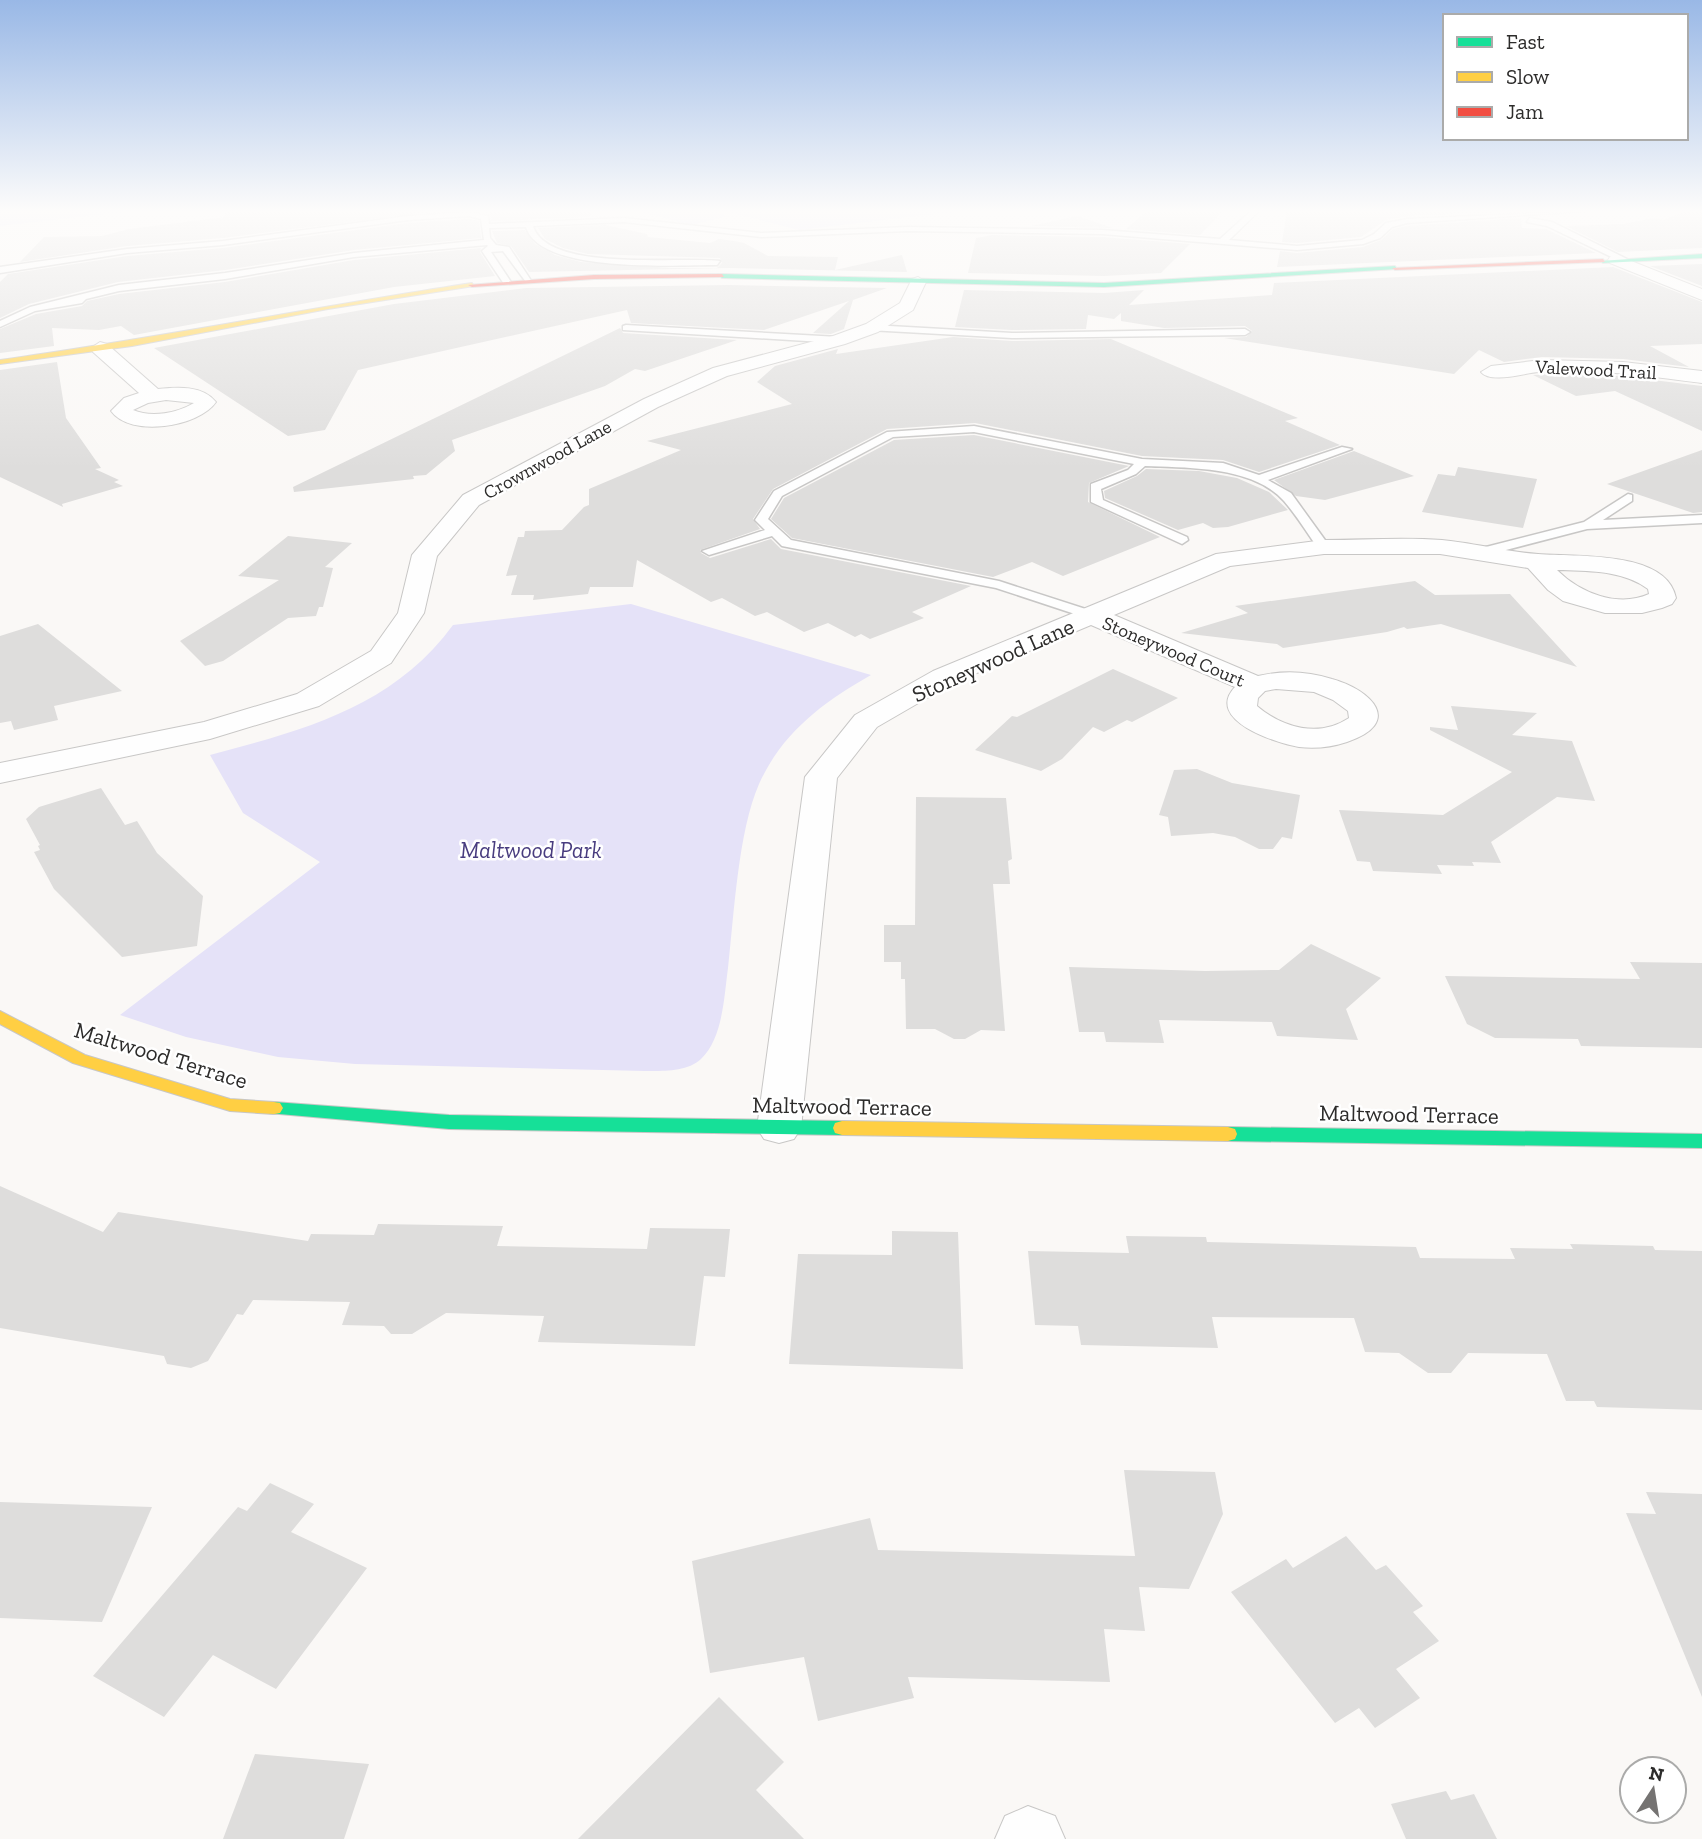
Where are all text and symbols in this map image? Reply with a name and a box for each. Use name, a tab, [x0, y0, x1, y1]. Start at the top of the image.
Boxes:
legend	[1443, 14, 1688, 140]
text: Fast	[1506, 29, 1545, 54]
text: Slow	[1506, 64, 1549, 89]
text: Jam	[1506, 99, 1543, 124]
street label: Valewood Trail	[1534, 355, 1657, 384]
street label: Crownwood Lane	[479, 415, 615, 504]
street label: Stoneywood Court	[1099, 611, 1248, 692]
street label: Stoneywood Lane	[908, 612, 1078, 708]
park label: Maltwood Park	[460, 836, 602, 864]
street label: Maltwood Terrace	[71, 1015, 251, 1095]
street label: Maltwood Terrace	[752, 1090, 932, 1122]
street label: Maltwood Terrace	[1319, 1098, 1499, 1130]
north arrow	[1618, 1755, 1688, 1825]
text: N	[1647, 1761, 1666, 1787]

